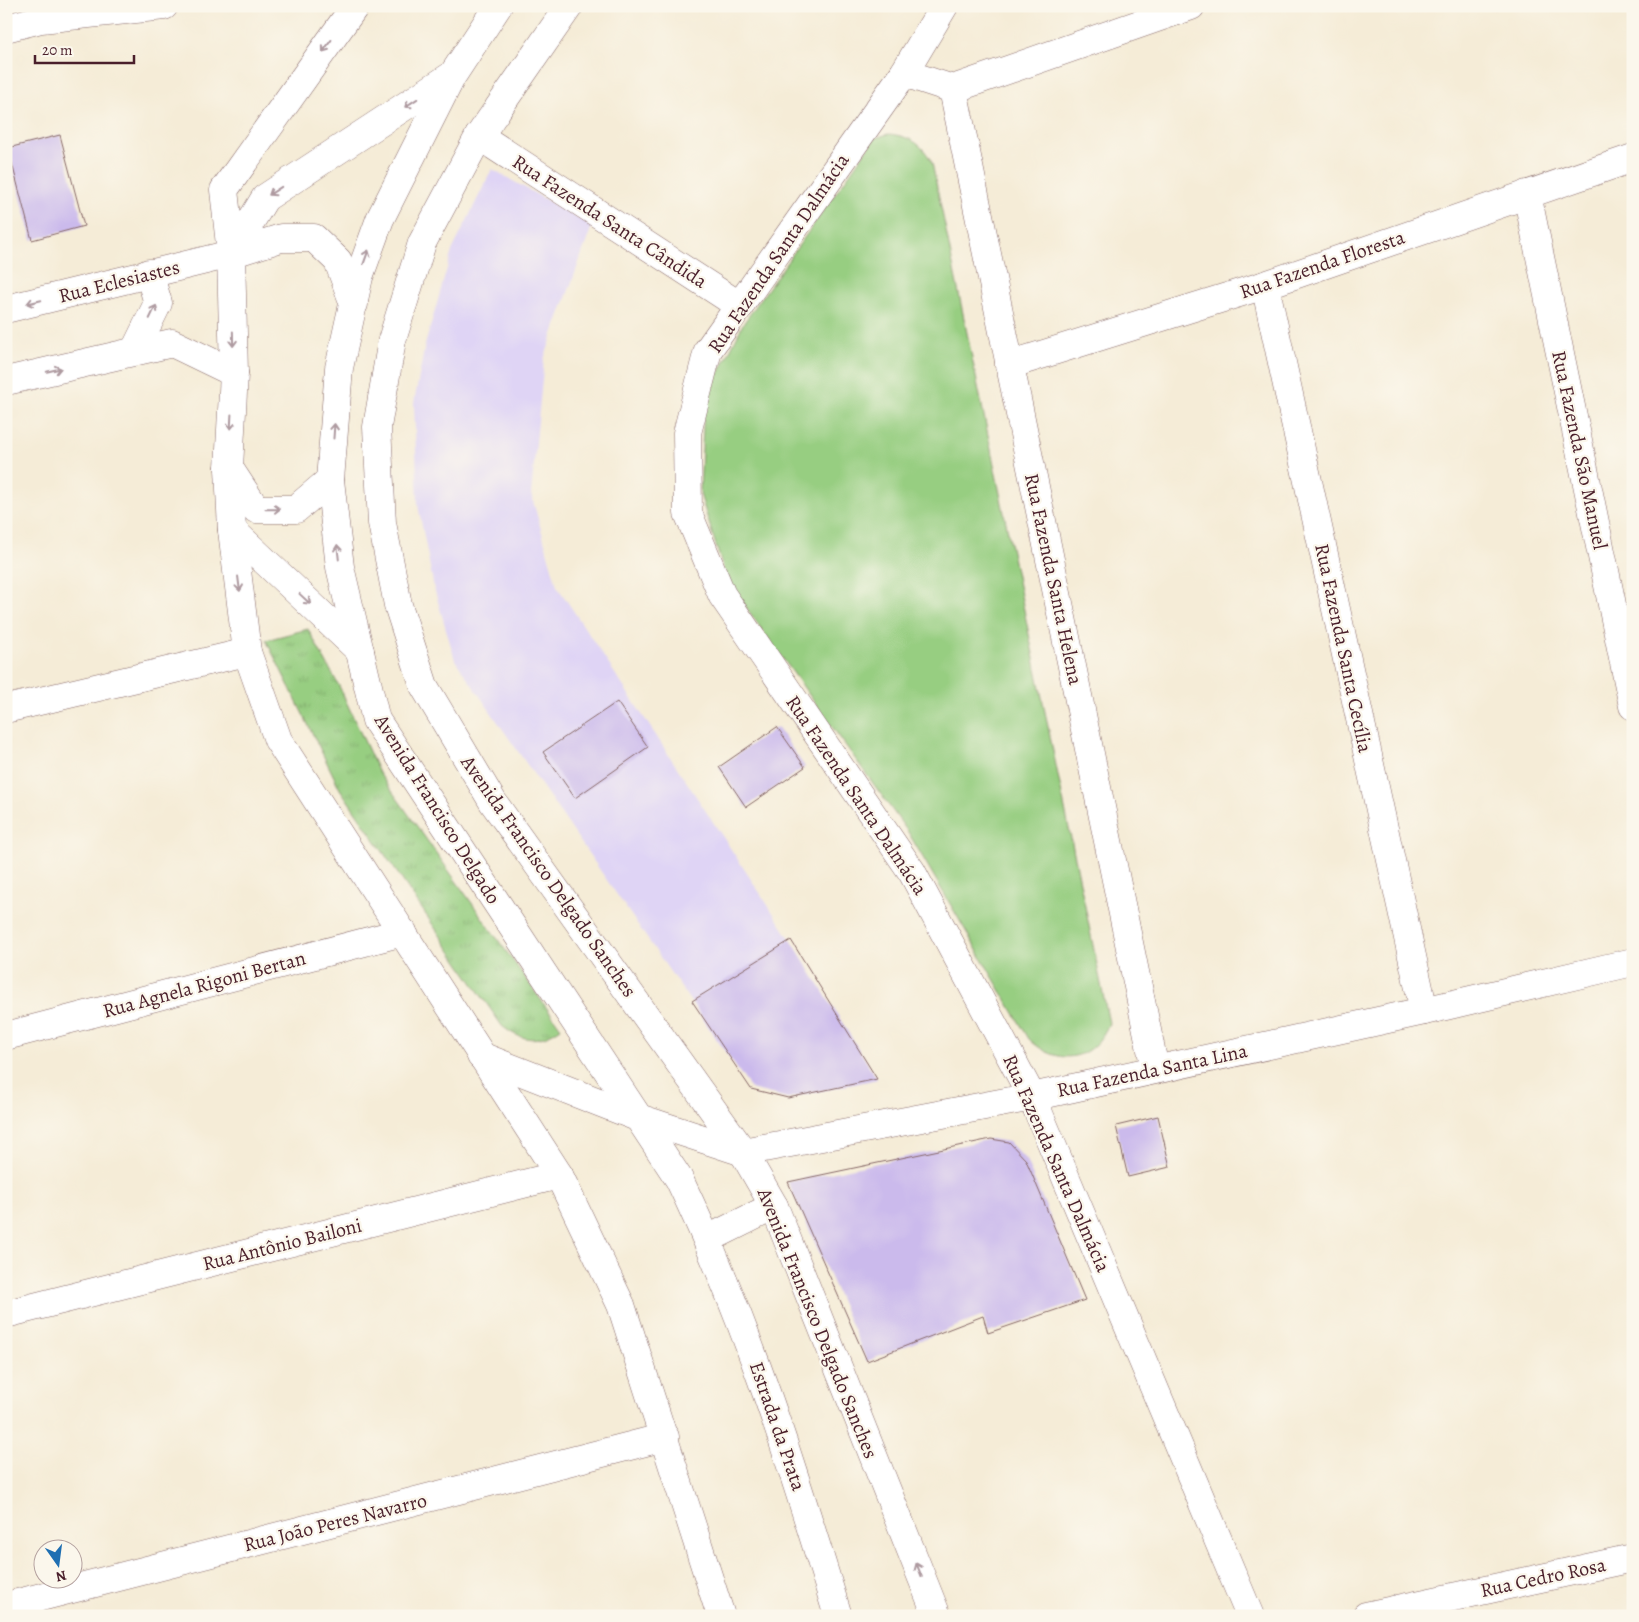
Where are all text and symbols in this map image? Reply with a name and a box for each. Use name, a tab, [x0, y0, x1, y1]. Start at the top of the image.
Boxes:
scale bar	[35, 32, 134, 64]
one-way arrow	[322, 39, 332, 53]
text: 20 m	[42, 40, 73, 60]
one-way arrow	[404, 97, 418, 108]
street label: Rua Fazenda Santa Cândida	[507, 148, 713, 295]
street label: Rua Fazenda Santa Dalmácia	[701, 148, 856, 358]
one-way arrow	[268, 186, 282, 197]
street label: Rua Fazenda Floresta	[1236, 223, 1409, 305]
one-way arrow	[362, 250, 371, 265]
street label: Rua Eclesiastes	[56, 253, 183, 310]
one-way arrow	[27, 298, 43, 307]
one-way arrow	[149, 305, 158, 320]
one-way arrow	[228, 330, 238, 347]
street label: Rua Fazenda São Manuel	[1545, 348, 1614, 552]
one-way arrow	[45, 364, 61, 374]
one-way arrow	[227, 414, 236, 430]
one-way arrow	[329, 423, 339, 439]
street label: Rua Fazenda Santa Helena	[1018, 471, 1089, 688]
one-way arrow	[264, 504, 281, 514]
street label: Rua Fazenda Santa Cecília	[1308, 541, 1379, 756]
one-way arrow	[333, 544, 343, 560]
one-way arrow	[234, 576, 244, 592]
one-way arrow	[299, 593, 312, 605]
street label: Rua Fazenda Santa Dalmácia	[780, 690, 934, 901]
street label: Avenida Francisco Delgado	[368, 708, 507, 909]
street label: Avenida Francisco Delgado Sanches	[454, 749, 643, 1003]
street label: Rua Agnela Rigoni Bertan	[100, 944, 309, 1025]
street label: Rua Fazenda Santa Lina	[1054, 1037, 1250, 1104]
street label: Rua Fazenda Santa Dalmácia	[996, 1050, 1117, 1277]
street label: Avenida Francisco Delgado Sanches	[750, 1183, 884, 1462]
street label: Rua Antônio Bailoni	[200, 1212, 365, 1277]
street label: Estrada da Prata	[743, 1358, 812, 1495]
street label: Rua João Peres Navarro	[241, 1487, 430, 1558]
north arrow	[32, 1540, 82, 1590]
street label: Rua Cedro Rosa	[1478, 1551, 1609, 1604]
one-way arrow	[914, 1563, 923, 1579]
text: N	[54, 1566, 68, 1587]

